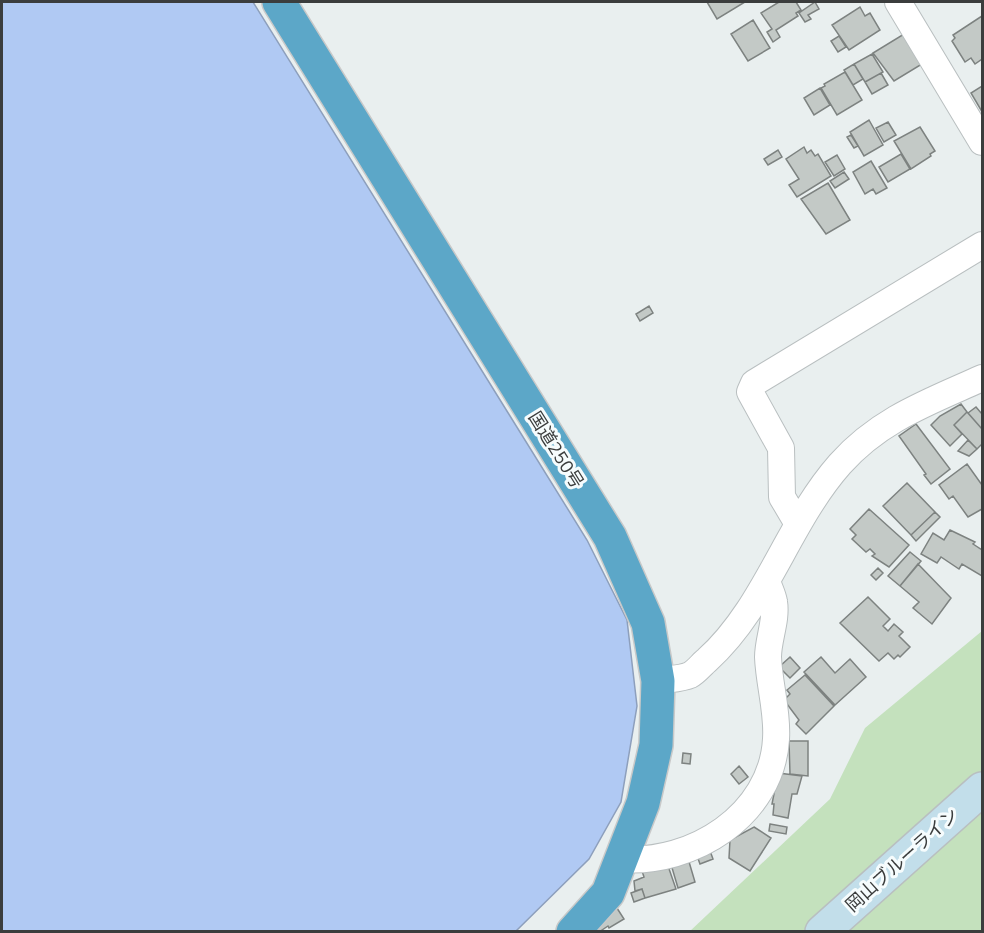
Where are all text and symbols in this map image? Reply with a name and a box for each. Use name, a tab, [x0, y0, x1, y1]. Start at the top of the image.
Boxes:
street label: 国道250号	[523, 407, 589, 493]
street label: 岡山ブルーライン	[840, 803, 964, 917]

